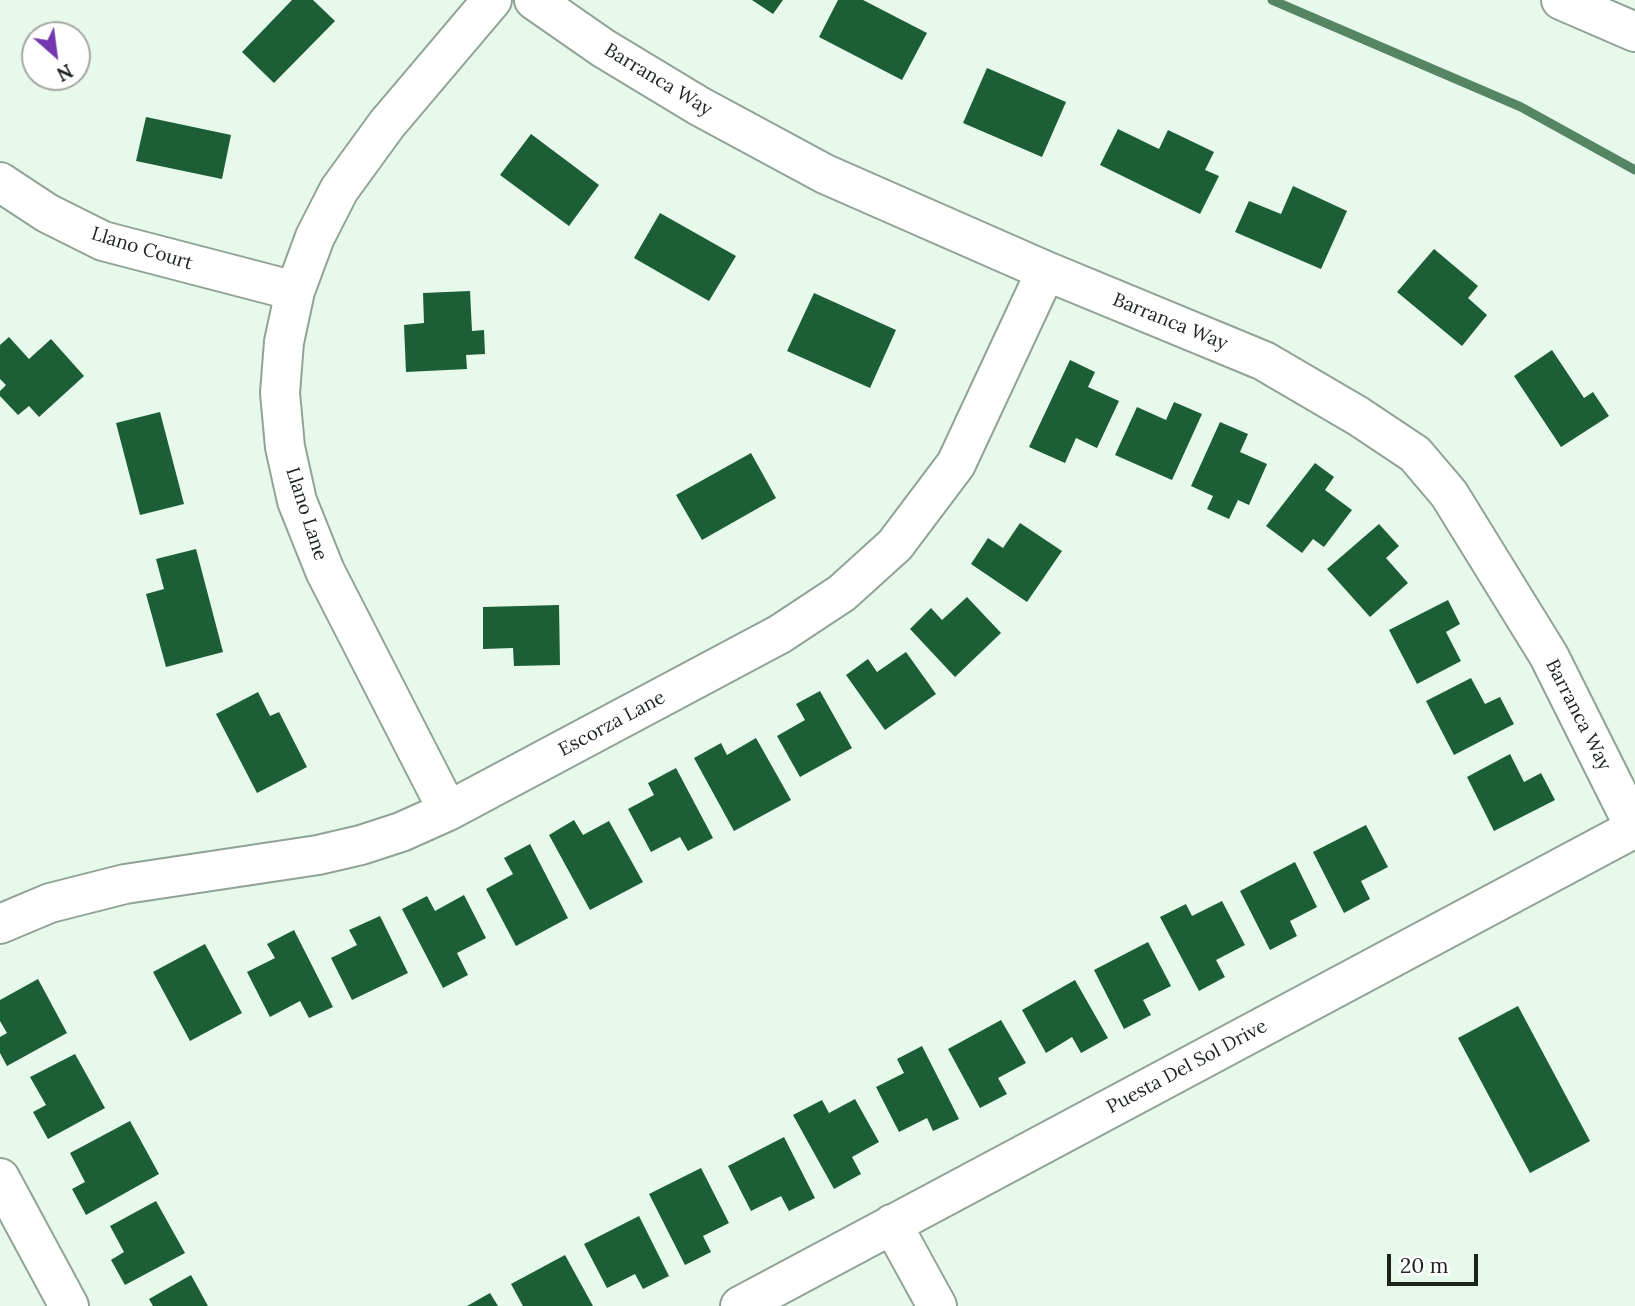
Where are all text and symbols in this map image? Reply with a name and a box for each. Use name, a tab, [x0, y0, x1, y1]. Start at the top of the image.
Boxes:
north arrow	[21, 21, 91, 91]
street label: Barranca Way	[600, 39, 716, 121]
text: N	[53, 59, 77, 87]
street label: Llano Court	[88, 223, 196, 275]
street label: Barranca Way	[1109, 289, 1231, 355]
street label: Llano Lane	[280, 465, 332, 563]
street label: Barranca Way	[1540, 655, 1616, 775]
street label: Escorza Lane	[555, 686, 669, 762]
street label: Puesta Del Sol Drive	[1103, 1015, 1271, 1119]
scale bar	[1390, 1240, 1481, 1284]
text: 20 m	[1400, 1252, 1449, 1279]

